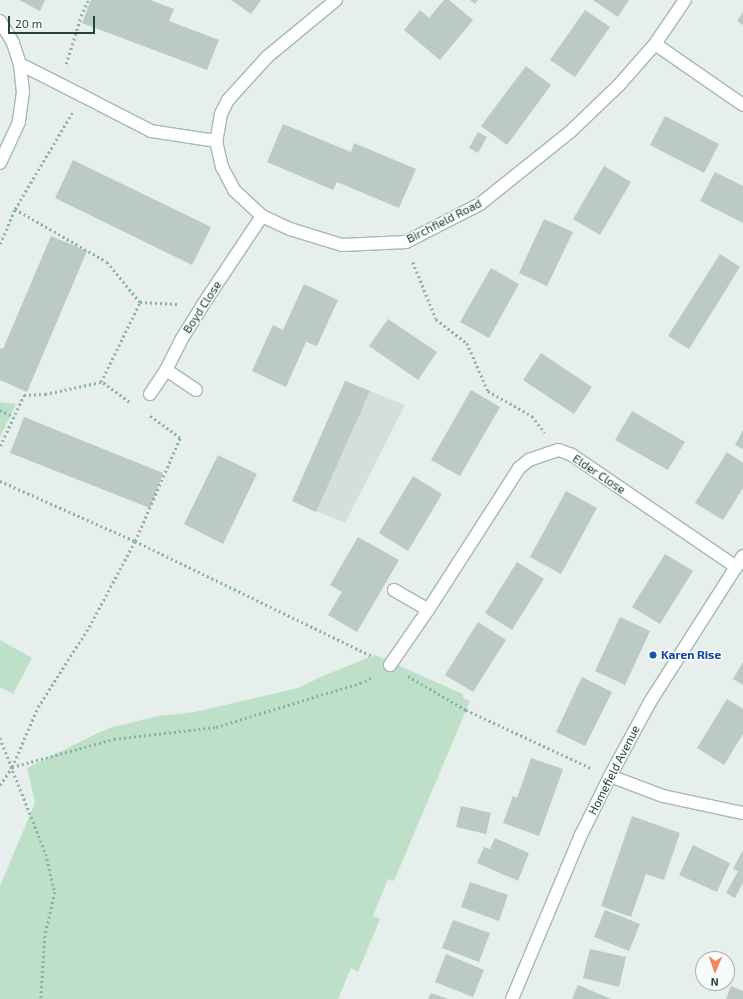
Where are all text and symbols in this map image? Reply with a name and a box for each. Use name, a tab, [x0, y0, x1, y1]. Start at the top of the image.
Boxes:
scale bar	[10, 8, 97, 34]
text: 20 m	[15, 16, 42, 30]
street label: Birchfield Road	[404, 196, 484, 246]
street label: Boyd Close	[180, 278, 224, 336]
street label: Elder Close	[570, 451, 628, 497]
place label: Karen Rise	[661, 648, 721, 662]
marker: Karen Rise	[648, 650, 658, 660]
street label: Homefield Avenue	[585, 723, 643, 817]
north arrow	[695, 951, 735, 991]
text: N	[710, 976, 719, 989]

